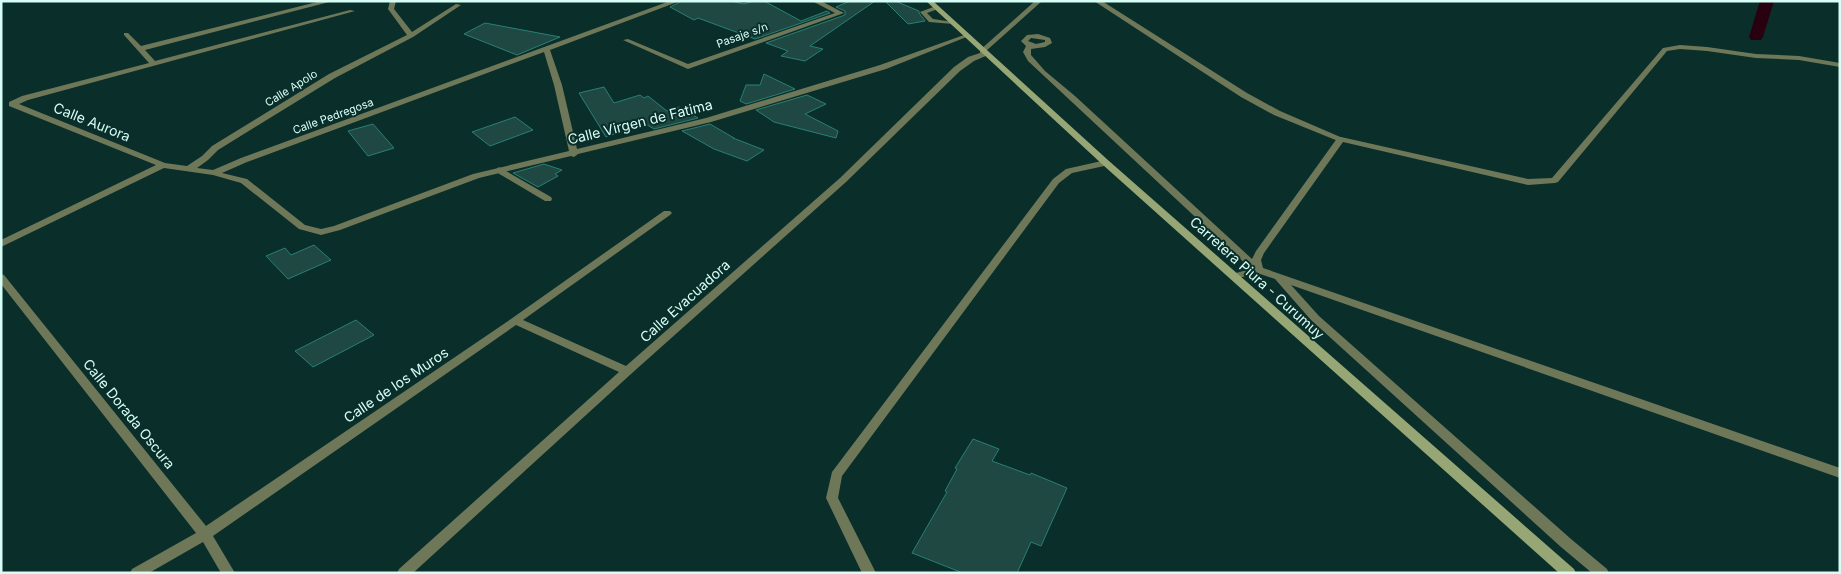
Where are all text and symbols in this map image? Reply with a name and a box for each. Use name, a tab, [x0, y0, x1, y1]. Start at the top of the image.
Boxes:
street label: Pasaje s/n	[714, 19, 770, 51]
street label: Calle Apolo	[262, 66, 320, 110]
street label: Calle Pedregosa	[291, 95, 375, 137]
street label: Calle Virgen de Fatima	[566, 95, 714, 148]
street label: Calle Aurora	[51, 98, 133, 145]
street label: Carretera Piura - Curumuy	[1187, 213, 1328, 343]
street label: Calle Evacuadora	[636, 256, 733, 346]
street label: Calle de los Muros	[340, 343, 451, 426]
street label: Calle Dorada Oscura	[80, 355, 179, 472]

